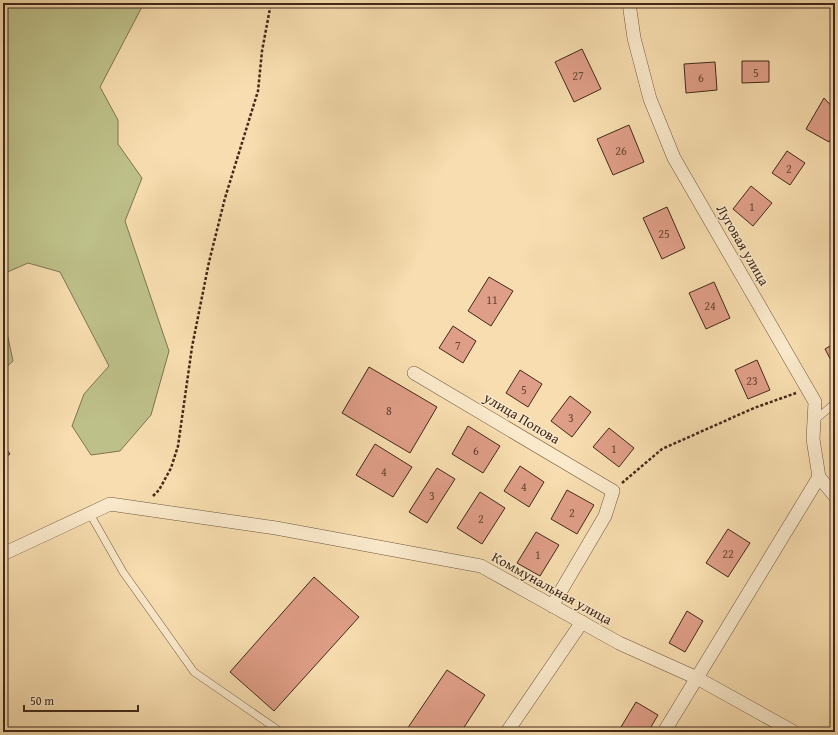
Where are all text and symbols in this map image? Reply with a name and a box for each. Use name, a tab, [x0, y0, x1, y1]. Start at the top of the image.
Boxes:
house number: 5	[753, 64, 759, 81]
house number: 27	[572, 67, 584, 84]
house number: 6	[698, 69, 704, 86]
house number: 26	[615, 142, 627, 159]
house number: 2	[786, 160, 792, 177]
house number: 1	[749, 198, 755, 215]
street label: Луговая улица	[712, 201, 774, 289]
house number: 25	[658, 225, 670, 242]
house number: 11	[486, 291, 498, 308]
house number: 24	[704, 297, 716, 314]
house number: 7	[455, 337, 461, 354]
house number: 23	[746, 372, 758, 389]
house number: 5	[521, 381, 527, 398]
street label: улица Попова	[479, 387, 564, 449]
house number: 8	[386, 402, 392, 419]
house number: 3	[568, 409, 574, 426]
house number: 1	[611, 440, 617, 457]
house number: 6	[473, 442, 479, 459]
house number: 4	[381, 463, 387, 480]
house number: 4	[521, 478, 527, 495]
house number: 3	[429, 487, 435, 504]
house number: 2	[569, 504, 575, 521]
house number: 2	[478, 510, 484, 527]
house number: 22	[722, 545, 734, 562]
house number: 1	[535, 546, 541, 563]
street label: Коммунальная улица	[488, 547, 616, 630]
scale bar	[24, 687, 138, 713]
text: 50 m	[30, 692, 54, 709]

